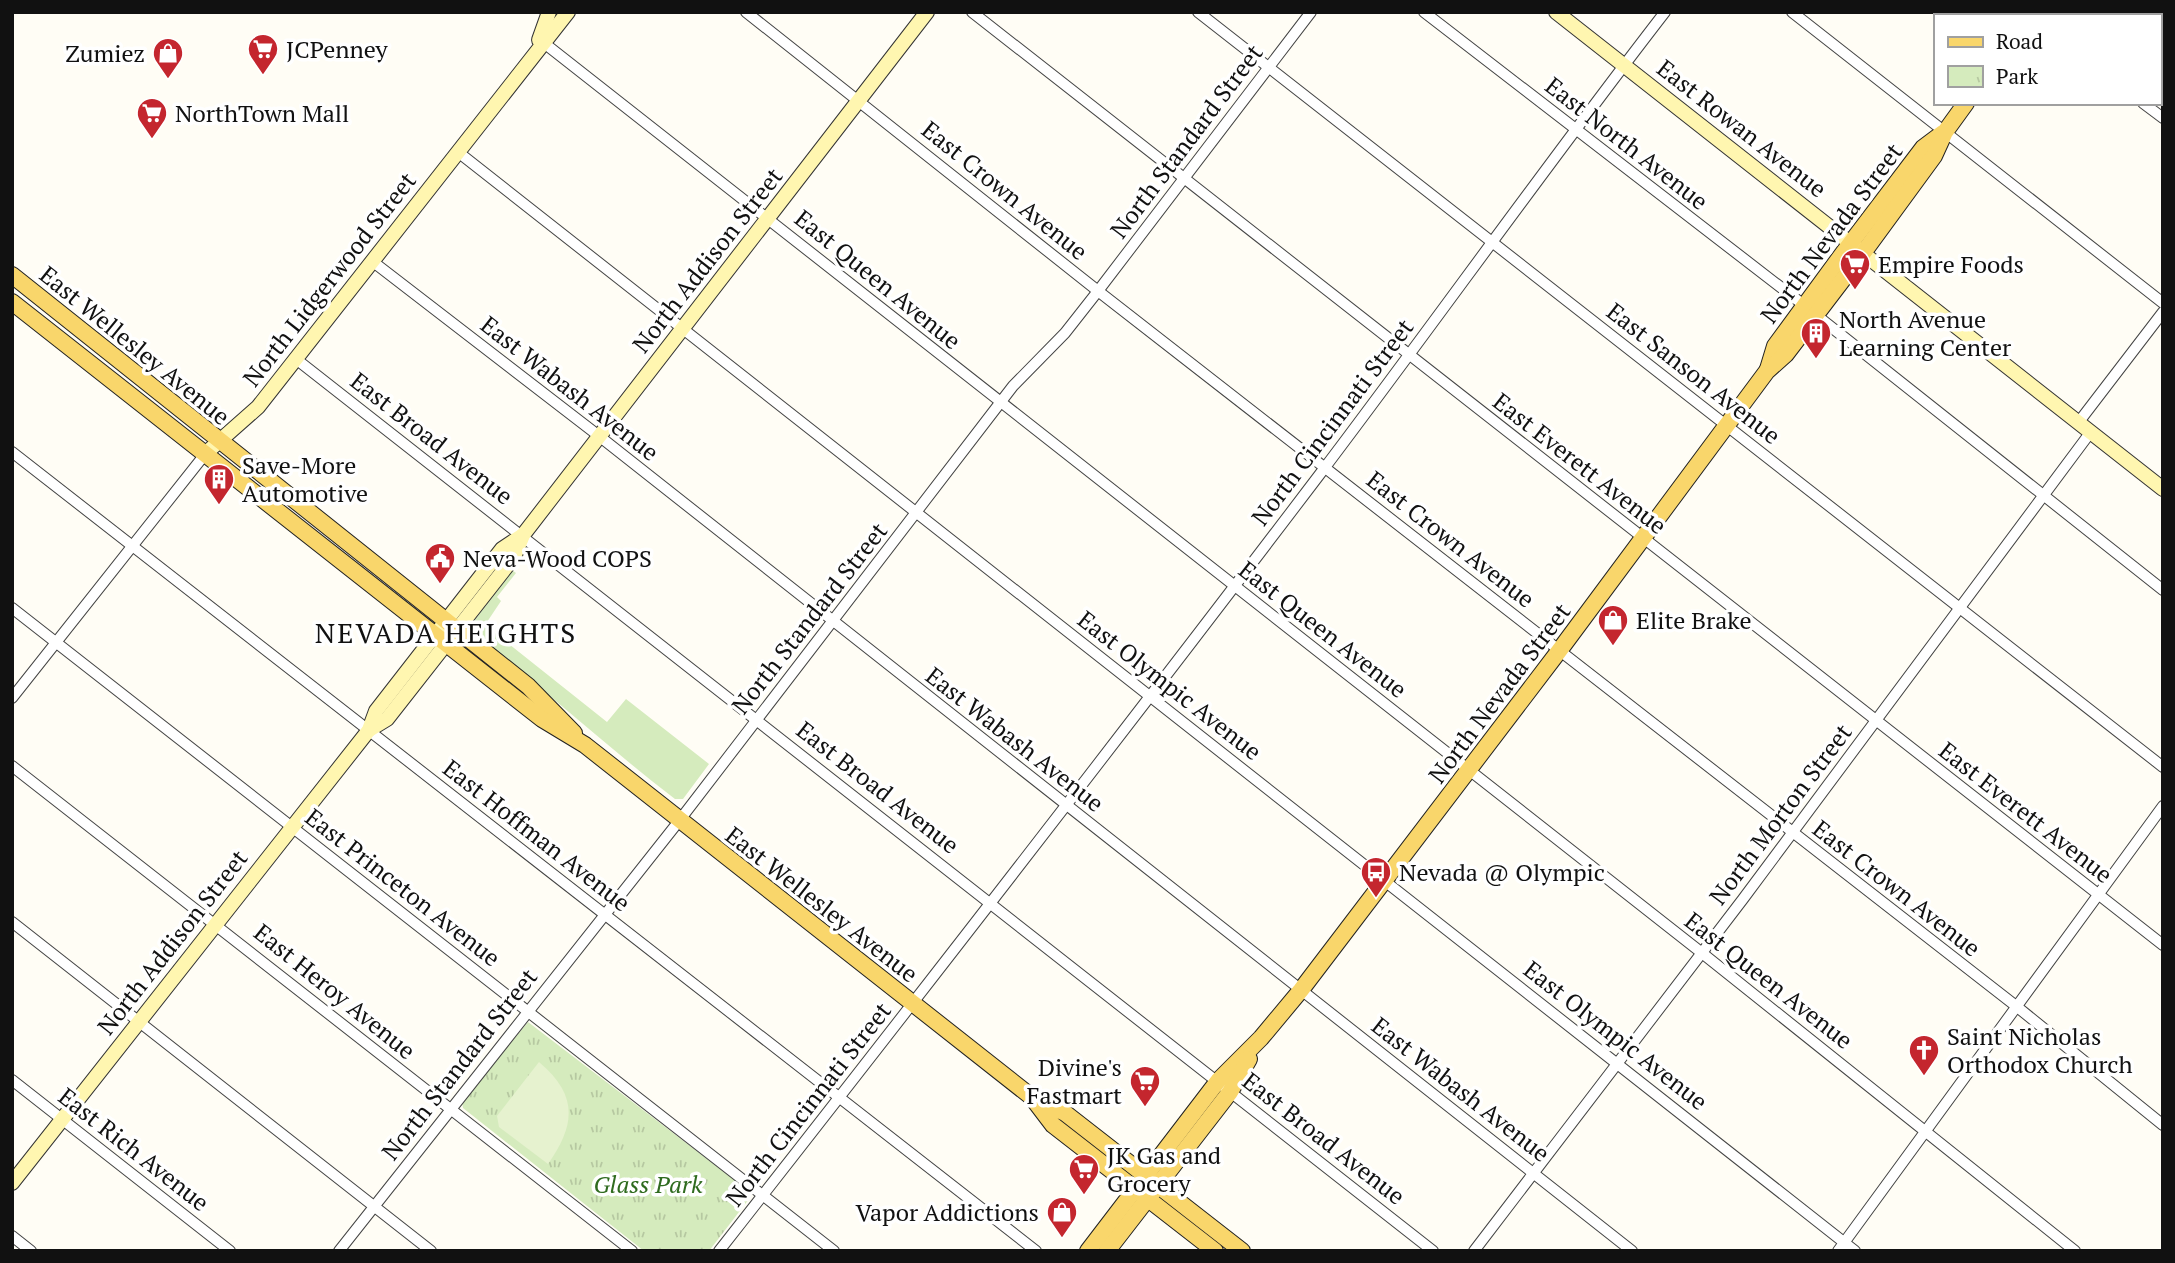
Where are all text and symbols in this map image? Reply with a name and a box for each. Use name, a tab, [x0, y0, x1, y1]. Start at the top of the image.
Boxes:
legend	[1934, 14, 2161, 105]
text: Road	[1996, 27, 2043, 55]
supermarket icon: JCPenney	[246, 32, 280, 76]
place label: JCPenney	[286, 33, 388, 65]
shop icon: Zumiez	[151, 36, 185, 80]
place label: Zumiez	[65, 37, 145, 69]
street label: North Standard Street	[1103, 38, 1270, 244]
street label: East Rowan Avenue	[1651, 52, 1833, 204]
text: Park	[1996, 62, 2038, 90]
street label: East North Avenue	[1539, 69, 1715, 217]
supermarket icon: NorthTown Mall	[135, 96, 169, 140]
place label: NorthTown Mall	[175, 97, 349, 129]
street label: East Crown Avenue	[915, 113, 1095, 267]
street label: North Nevada Street	[1753, 136, 1909, 330]
street label: North Addison Street	[625, 161, 789, 359]
street label: North Lidgerwood Street	[235, 165, 423, 393]
street label: East Queen Avenue	[788, 202, 968, 356]
supermarket icon: Empire Foods	[1838, 247, 1872, 291]
place label: Empire Foods	[1878, 248, 2024, 280]
street label: East Wellesley Avenue	[33, 258, 237, 432]
street label: East Sanson Avenue	[1600, 295, 1788, 451]
place label: North Avenue Learning Center	[1839, 303, 2012, 363]
street label: East Wabash Avenue	[474, 308, 666, 468]
street label: North Cincinnati Street	[1244, 312, 1420, 532]
building icon: North Avenue Learning Center	[1799, 316, 1833, 360]
street label: East Broad Avenue	[344, 364, 520, 512]
street label: East Everett Avenue	[1487, 385, 1673, 541]
place label: Save-More Automotive	[242, 449, 368, 509]
building icon: Save-More Automotive	[202, 462, 236, 506]
street label: East Crown Avenue	[1361, 463, 1541, 615]
street label: North Standard Street	[724, 516, 894, 720]
public building icon: Neva-Wood COPS	[423, 541, 457, 585]
place label: Neva-Wood COPS	[463, 542, 652, 574]
street label: East Queen Avenue	[1232, 553, 1414, 705]
street label: North Nevada Street	[1421, 596, 1577, 790]
street label: East Olympic Avenue	[1072, 603, 1268, 767]
shop icon: Elite Brake	[1596, 603, 1630, 647]
place label: Elite Brake	[1636, 604, 1752, 636]
district label: NEVADA HEIGHTS	[315, 614, 577, 651]
street label: East Wabash Avenue	[919, 659, 1111, 819]
street label: East Broad Avenue	[790, 713, 966, 861]
street label: North Morton Street	[1701, 717, 1859, 911]
street label: East Everett Avenue	[1933, 734, 2119, 890]
street label: East Hoffman Avenue	[437, 752, 637, 918]
street label: East Princeton Avenue	[299, 801, 507, 973]
street label: East Crown Avenue	[1807, 812, 1987, 964]
street label: East Wellesley Avenue	[719, 819, 925, 989]
street label: North Addison Street	[90, 843, 254, 1041]
bus stop icon: Nevada @ Olympic	[1359, 855, 1393, 899]
place label: Nevada @ Olympic	[1399, 856, 1605, 888]
street label: East Queen Avenue	[1678, 904, 1860, 1056]
street label: East Heroy Avenue	[248, 916, 422, 1066]
street label: East Olympic Avenue	[1518, 953, 1714, 1117]
street label: North Standard Street	[374, 962, 544, 1166]
street label: North Cincinnati Street	[718, 995, 898, 1213]
street label: East Wabash Avenue	[1365, 1009, 1557, 1169]
place label: Saint Nicholas Orthodox Church	[1947, 1020, 2133, 1080]
church icon: Saint Nicholas Orthodox Church	[1907, 1033, 1941, 1077]
place label: Divine's Fastmart	[1027, 1051, 1122, 1111]
supermarket icon: Divine's Fastmart	[1128, 1064, 1162, 1108]
street label: East Broad Avenue	[1236, 1064, 1412, 1212]
street label: East Rich Avenue	[52, 1080, 216, 1218]
place label: JK Gas and Grocery	[1107, 1139, 1221, 1199]
supermarket icon: JK Gas and Grocery	[1067, 1152, 1101, 1196]
park label: Glass Park	[593, 1168, 703, 1200]
shop icon: Vapor Addictions	[1045, 1195, 1079, 1239]
place label: Vapor Addictions	[855, 1196, 1039, 1228]

